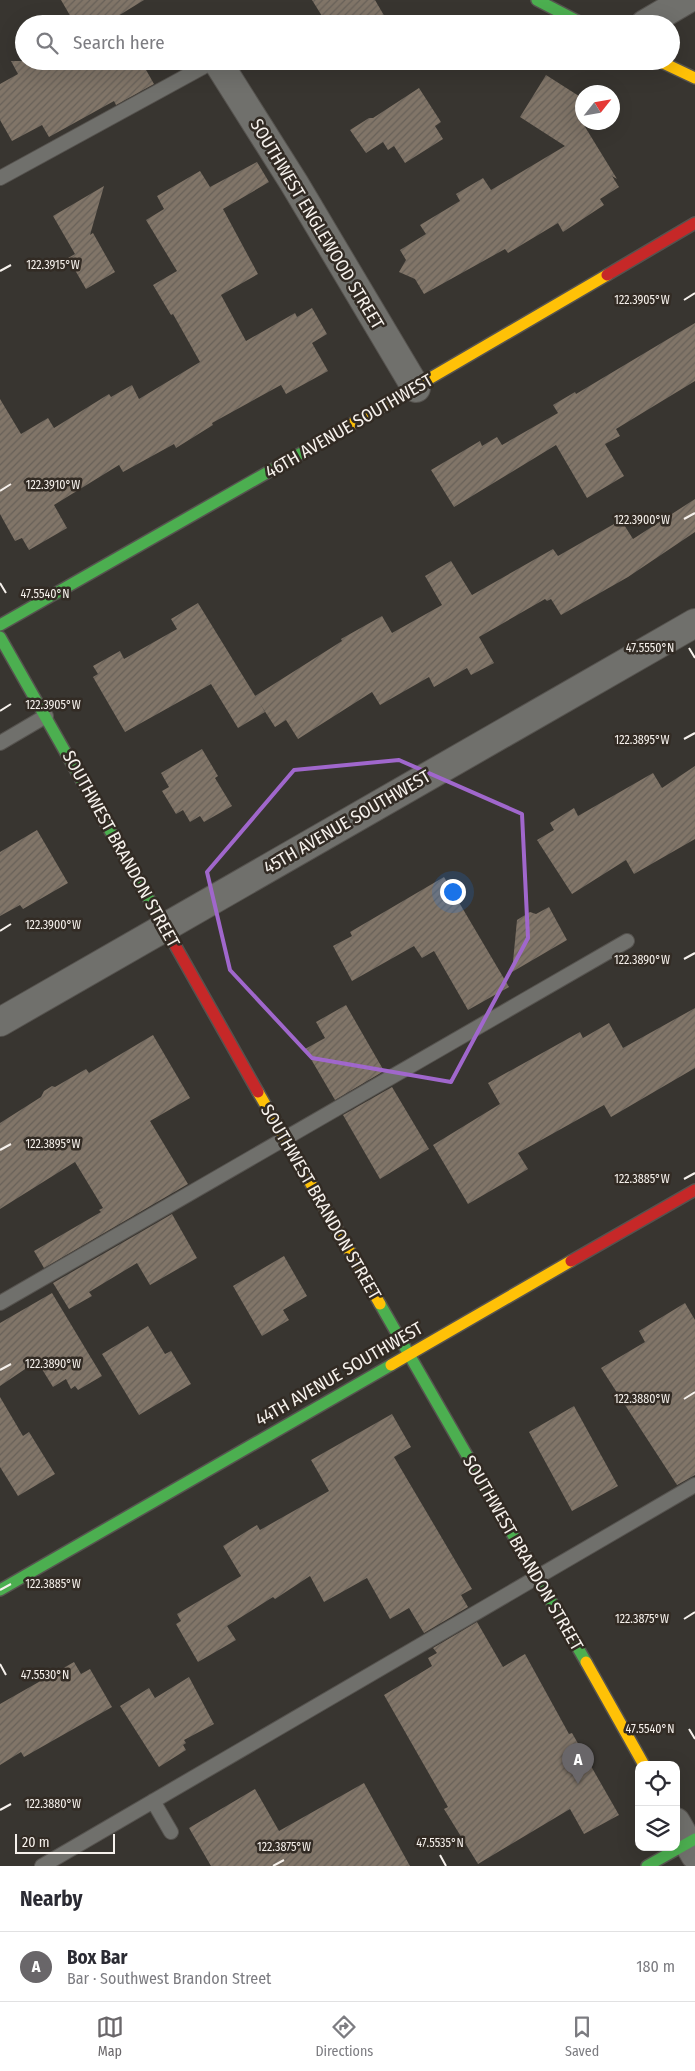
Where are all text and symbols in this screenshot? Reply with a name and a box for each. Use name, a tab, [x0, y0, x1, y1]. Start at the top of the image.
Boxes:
search box	[15, 15, 680, 70]
icon: search	[33, 29, 61, 57]
text: Search here	[73, 31, 165, 54]
north arrow	[575, 85, 620, 130]
street label: SOUTHWEST ENGLEWOOD STREET	[245, 115, 389, 334]
text: 122.3915°W	[26, 258, 80, 272]
text: 122.3905°W	[614, 293, 670, 307]
street label: 46TH AVENUE SOUTHWEST	[261, 369, 437, 483]
text: 122.3910°W	[26, 478, 80, 492]
text: 122.3900°W	[614, 513, 670, 527]
text: 47.5540°N	[20, 587, 70, 601]
text: 47.5550°N	[626, 641, 674, 655]
text: 122.3905°W	[25, 698, 81, 712]
text: 122.3895°W	[615, 733, 670, 747]
street label: SOUTHWEST BRANDON STREET	[58, 747, 185, 952]
street label: 45TH AVENUE SOUTHWEST	[260, 765, 435, 879]
your location	[440, 879, 466, 905]
text: 122.3900°W	[25, 918, 81, 932]
text: 122.3890°W	[614, 953, 670, 967]
street label: SOUTHWEST BRANDON STREET	[256, 1100, 386, 1304]
text: 122.3895°W	[26, 1137, 81, 1151]
text: 122.3885°W	[614, 1172, 670, 1186]
street label: 44TH AVENUE SOUTHWEST	[251, 1317, 427, 1431]
text: 122.3890°W	[25, 1357, 81, 1371]
text: 122.3880°W	[614, 1392, 670, 1406]
street label: SOUTHWEST BRANDON STREET	[458, 1451, 588, 1655]
text: 122.3885°W	[25, 1577, 81, 1591]
text: 122.3875°W	[615, 1612, 669, 1626]
text: 47.5530°N	[21, 1668, 69, 1682]
text: 47.5540°N	[625, 1722, 675, 1736]
pin: A	[562, 1743, 594, 1784]
map controls	[635, 1761, 680, 1851]
button: locate	[635, 1761, 680, 1806]
text: 122.3880°W	[25, 1797, 81, 1811]
button: layers	[635, 1806, 680, 1851]
scale bar	[15, 1831, 115, 1854]
text: 20 m	[22, 1834, 50, 1851]
text: 47.5535°N	[416, 1836, 464, 1850]
text: 122.3875°W	[257, 1840, 311, 1854]
text: Nearby	[20, 1886, 82, 1912]
text: Box Bar	[67, 1946, 127, 1969]
text: A	[32, 1957, 40, 1976]
text: 180 m	[636, 1957, 675, 1976]
text: Bar · Southwest Brandon Street	[67, 1969, 271, 1988]
tab: Map	[96, 2013, 124, 2060]
tab: Directions	[315, 2013, 373, 2060]
tab: Saved	[565, 2013, 599, 2060]

